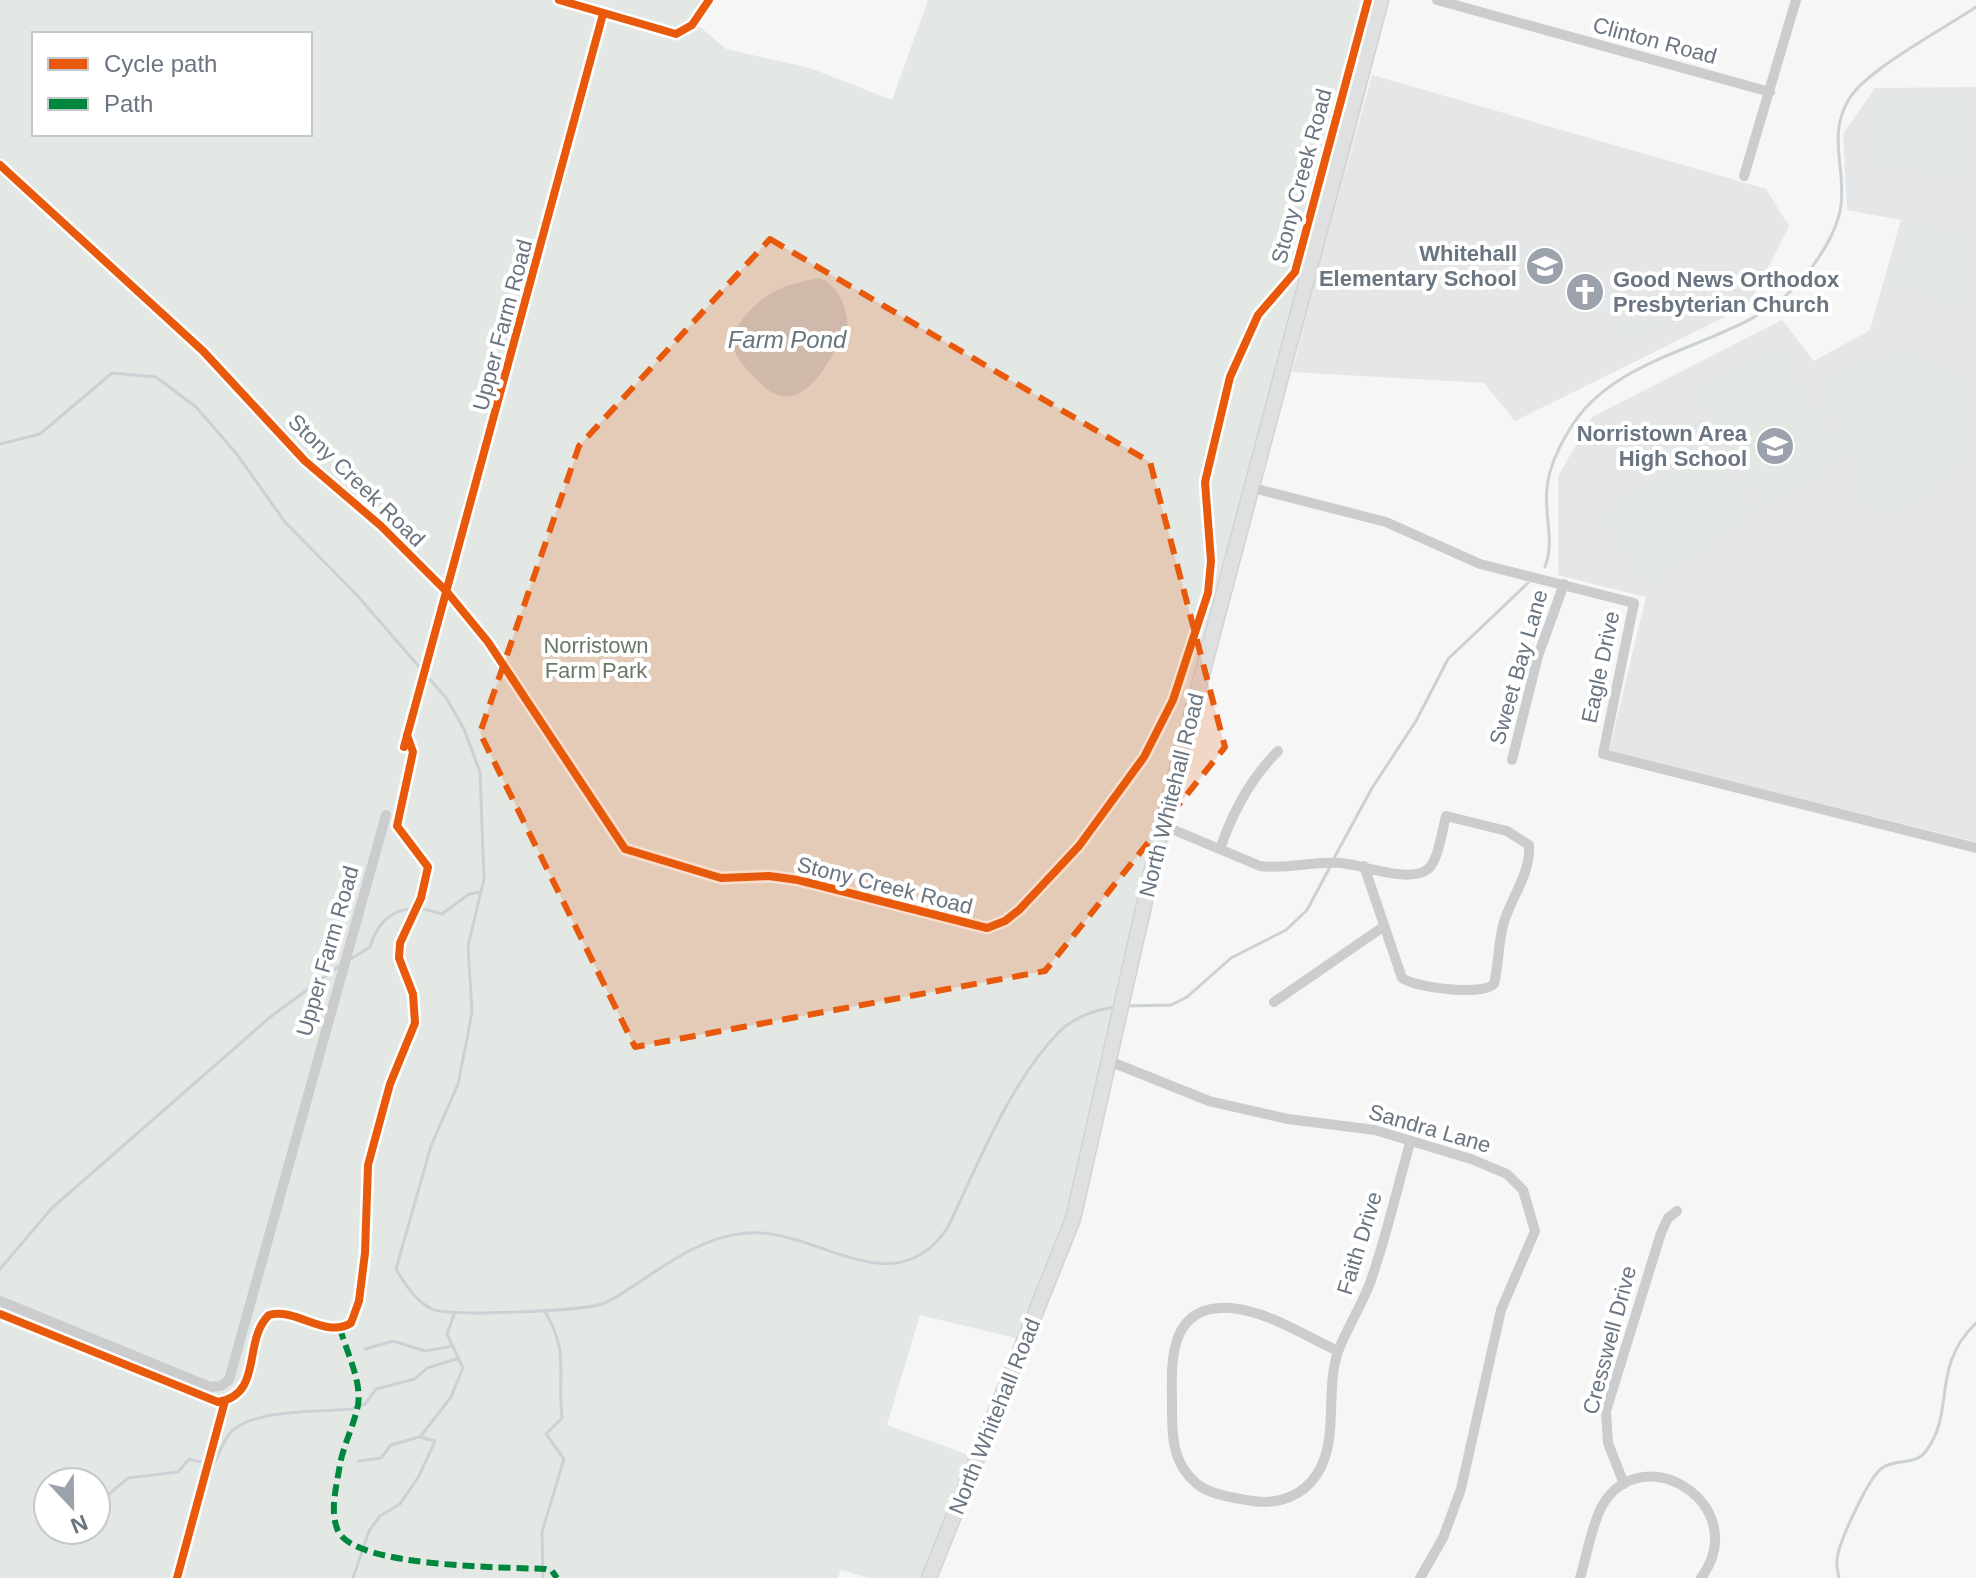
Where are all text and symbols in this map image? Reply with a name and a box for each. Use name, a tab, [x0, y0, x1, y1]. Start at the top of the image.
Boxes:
street label: Clinton Road	[1590, 12, 1720, 69]
legend	[32, 32, 312, 136]
text: Cycle path	[104, 50, 217, 77]
street label: Stony Creek Road	[1266, 86, 1337, 266]
text: Path	[104, 90, 153, 117]
street label: Upper Farm Road	[468, 237, 537, 413]
place label: Whitehall Elementary School	[1319, 241, 1517, 291]
school or university icon: Whitehall Elementary School	[1524, 245, 1566, 287]
place label: Good News Orthodox Presbyterian Church	[1613, 267, 1840, 317]
church icon: Good News Orthodox Presbyterian Church	[1564, 271, 1606, 313]
water label: Farm Pond	[728, 326, 847, 353]
street label: Stony Creek Road	[283, 409, 430, 552]
place label: Norristown Area High School	[1577, 421, 1748, 471]
school or university icon: Norristown Area High School	[1754, 425, 1796, 467]
street label: Sweet Bay Lane	[1484, 587, 1553, 748]
street label: Eagle Drive	[1576, 609, 1625, 725]
park label: Norristown Farm Park	[543, 633, 649, 683]
street label: North Whitehall Road	[1134, 691, 1209, 900]
street label: Stony Creek Road	[795, 852, 975, 919]
street label: Upper Farm Road	[291, 863, 364, 1039]
street label: Sandra Lane	[1366, 1099, 1494, 1158]
street label: Faith Drive	[1332, 1189, 1387, 1298]
street label: Cresswell Drive	[1578, 1263, 1641, 1417]
street label: North Whitehall Road	[944, 1315, 1045, 1518]
north arrow	[32, 1466, 112, 1546]
text: N	[67, 1510, 91, 1539]

